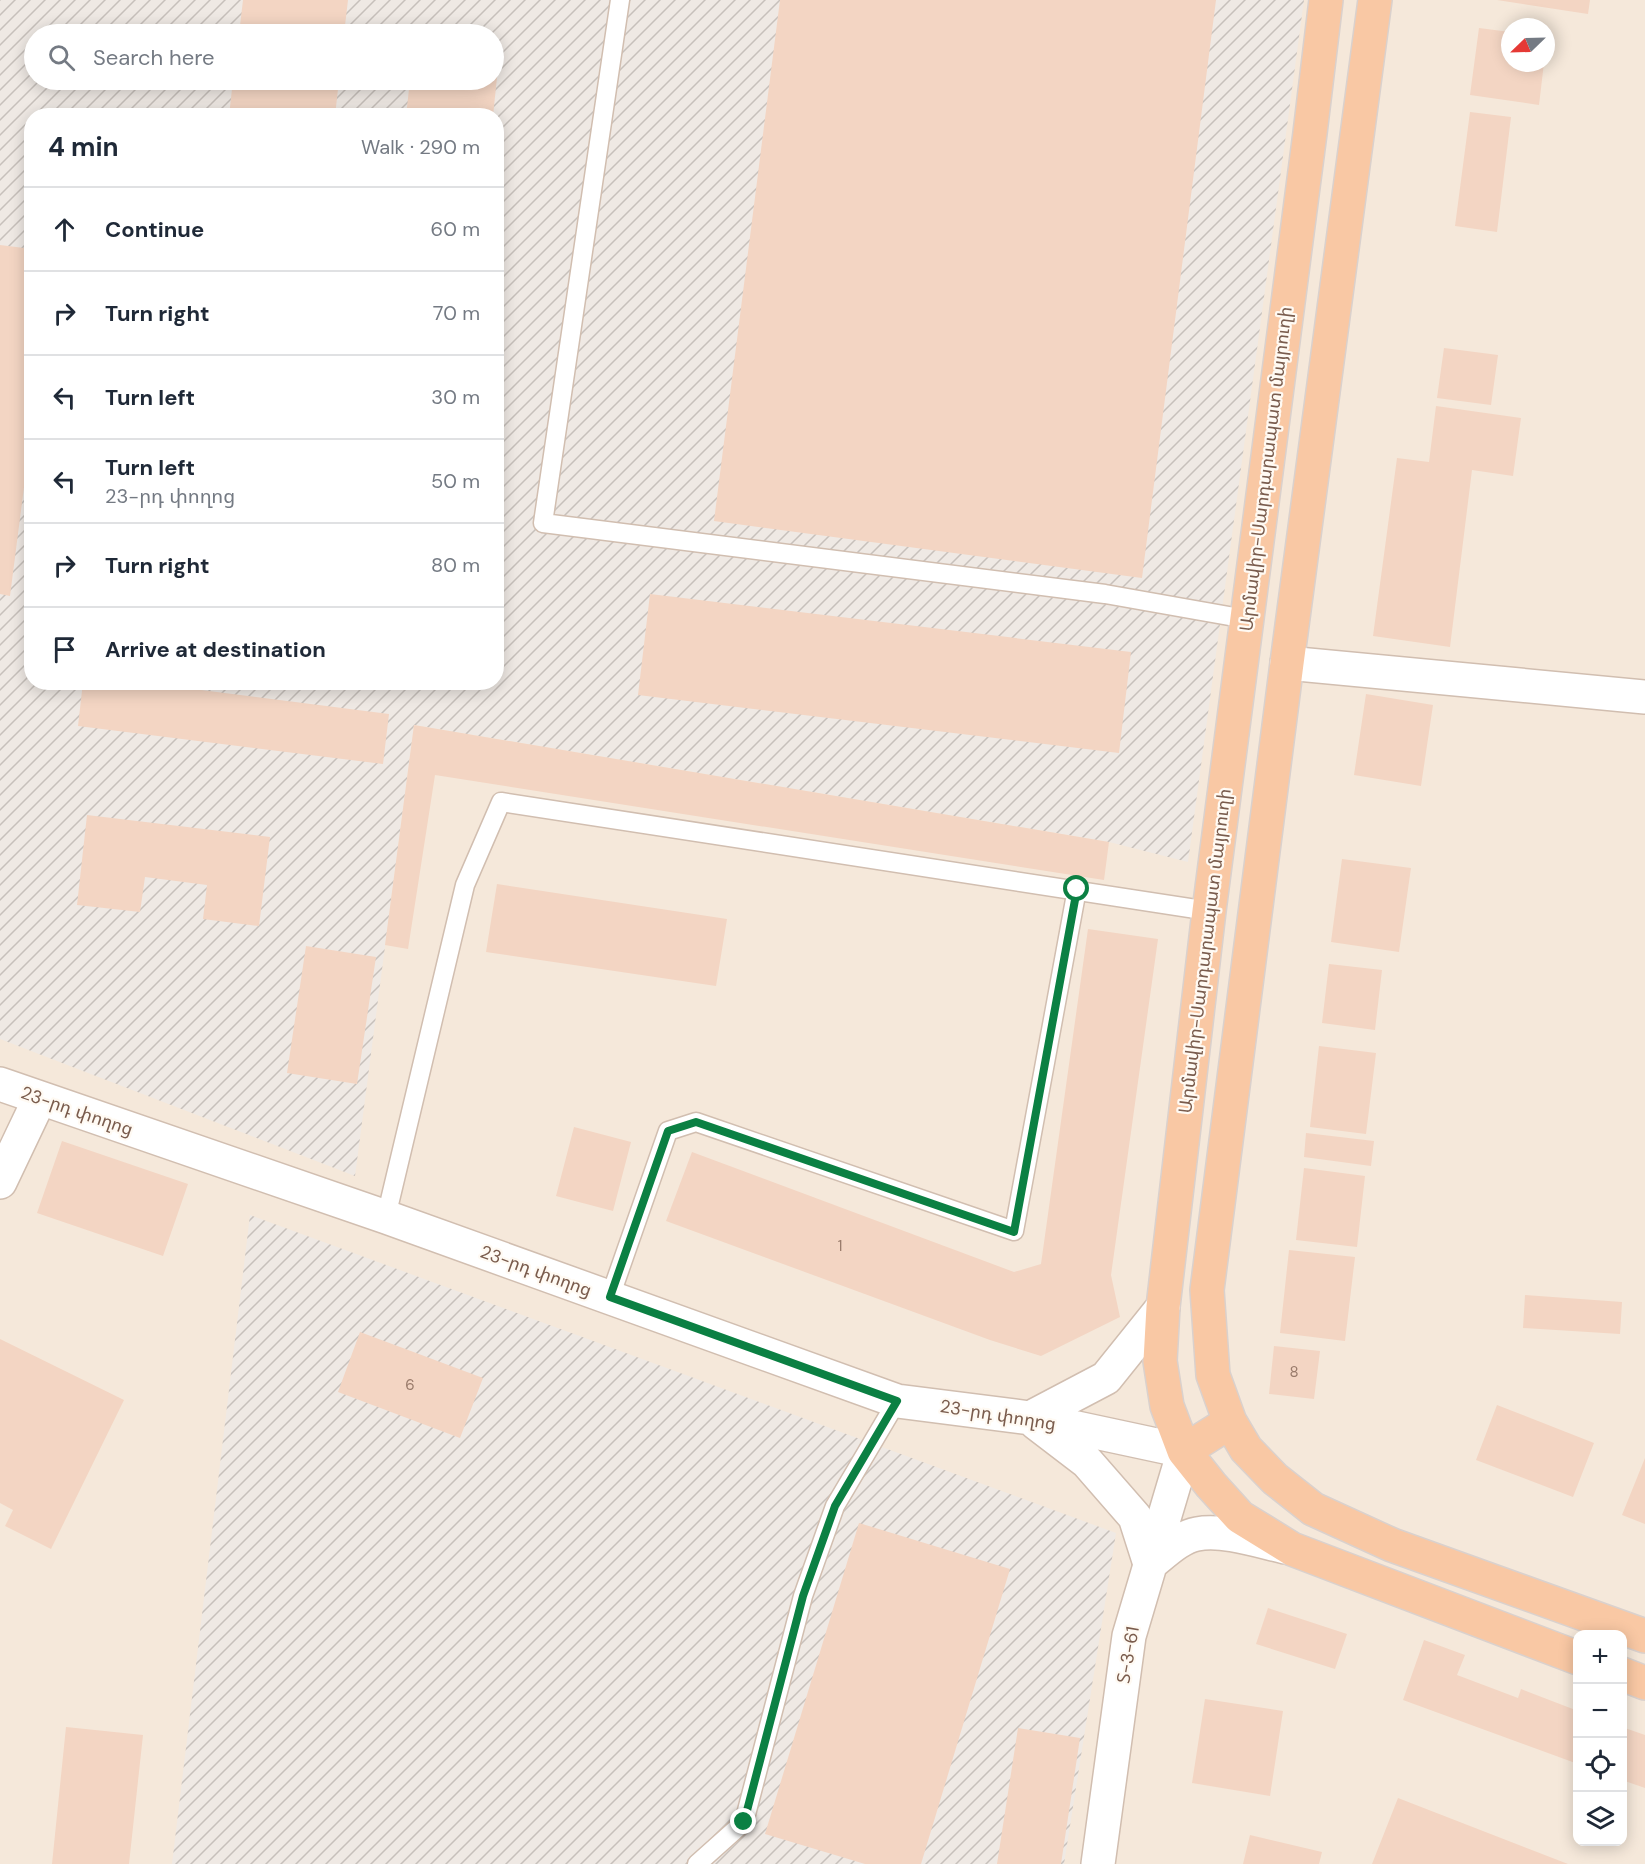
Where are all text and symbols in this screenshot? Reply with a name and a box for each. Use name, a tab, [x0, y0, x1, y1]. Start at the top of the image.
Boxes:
north arrow	[1501, 18, 1555, 72]
search box	[24, 24, 504, 90]
icon: search	[45, 41, 78, 74]
text: Search here	[93, 43, 214, 72]
text: 4 min	[48, 130, 119, 164]
text: Walk · 290 m	[361, 134, 480, 160]
icon: ahead	[48, 213, 81, 246]
text: Continue	[105, 215, 204, 244]
text: 60 m	[431, 216, 480, 242]
icon: right	[48, 297, 81, 330]
text: Turn right	[105, 299, 210, 328]
text: 70 m	[433, 300, 480, 326]
street label: Արմավիր-Սարդարապատ մայրուղի	[1234, 305, 1298, 633]
icon: left	[48, 381, 81, 414]
text: Turn left	[105, 383, 195, 412]
text: 30 m	[431, 384, 480, 410]
text: Turn left	[105, 453, 195, 482]
icon: left	[48, 465, 81, 498]
text: 50 m	[431, 468, 480, 494]
text: 23-րդ փողոց	[105, 483, 235, 509]
icon: right	[48, 549, 81, 582]
text: Turn right	[105, 551, 210, 580]
text: 80 m	[431, 552, 480, 578]
icon: arrive	[48, 633, 81, 666]
text: Arrive at destination	[105, 635, 326, 664]
street label: Արմավիր-Սարդարապատ մայրուղի	[1173, 787, 1237, 1115]
route start	[1063, 875, 1089, 901]
street label: 23-րդ փողոց	[18, 1081, 136, 1141]
house number: 1	[838, 1236, 842, 1256]
street label: 23-րդ փողոց	[477, 1240, 595, 1302]
house number: 8	[1289, 1362, 1299, 1382]
house number: 6	[405, 1375, 415, 1395]
street label: 23-րդ փողոց	[938, 1394, 1058, 1436]
street label: Տ-3-61	[1111, 1625, 1145, 1685]
map controls	[1573, 1630, 1627, 1846]
button: +	[1573, 1630, 1627, 1684]
button: −	[1573, 1684, 1627, 1738]
button: locate	[1573, 1738, 1627, 1792]
button: layers	[1573, 1792, 1627, 1846]
route end	[730, 1808, 756, 1834]

